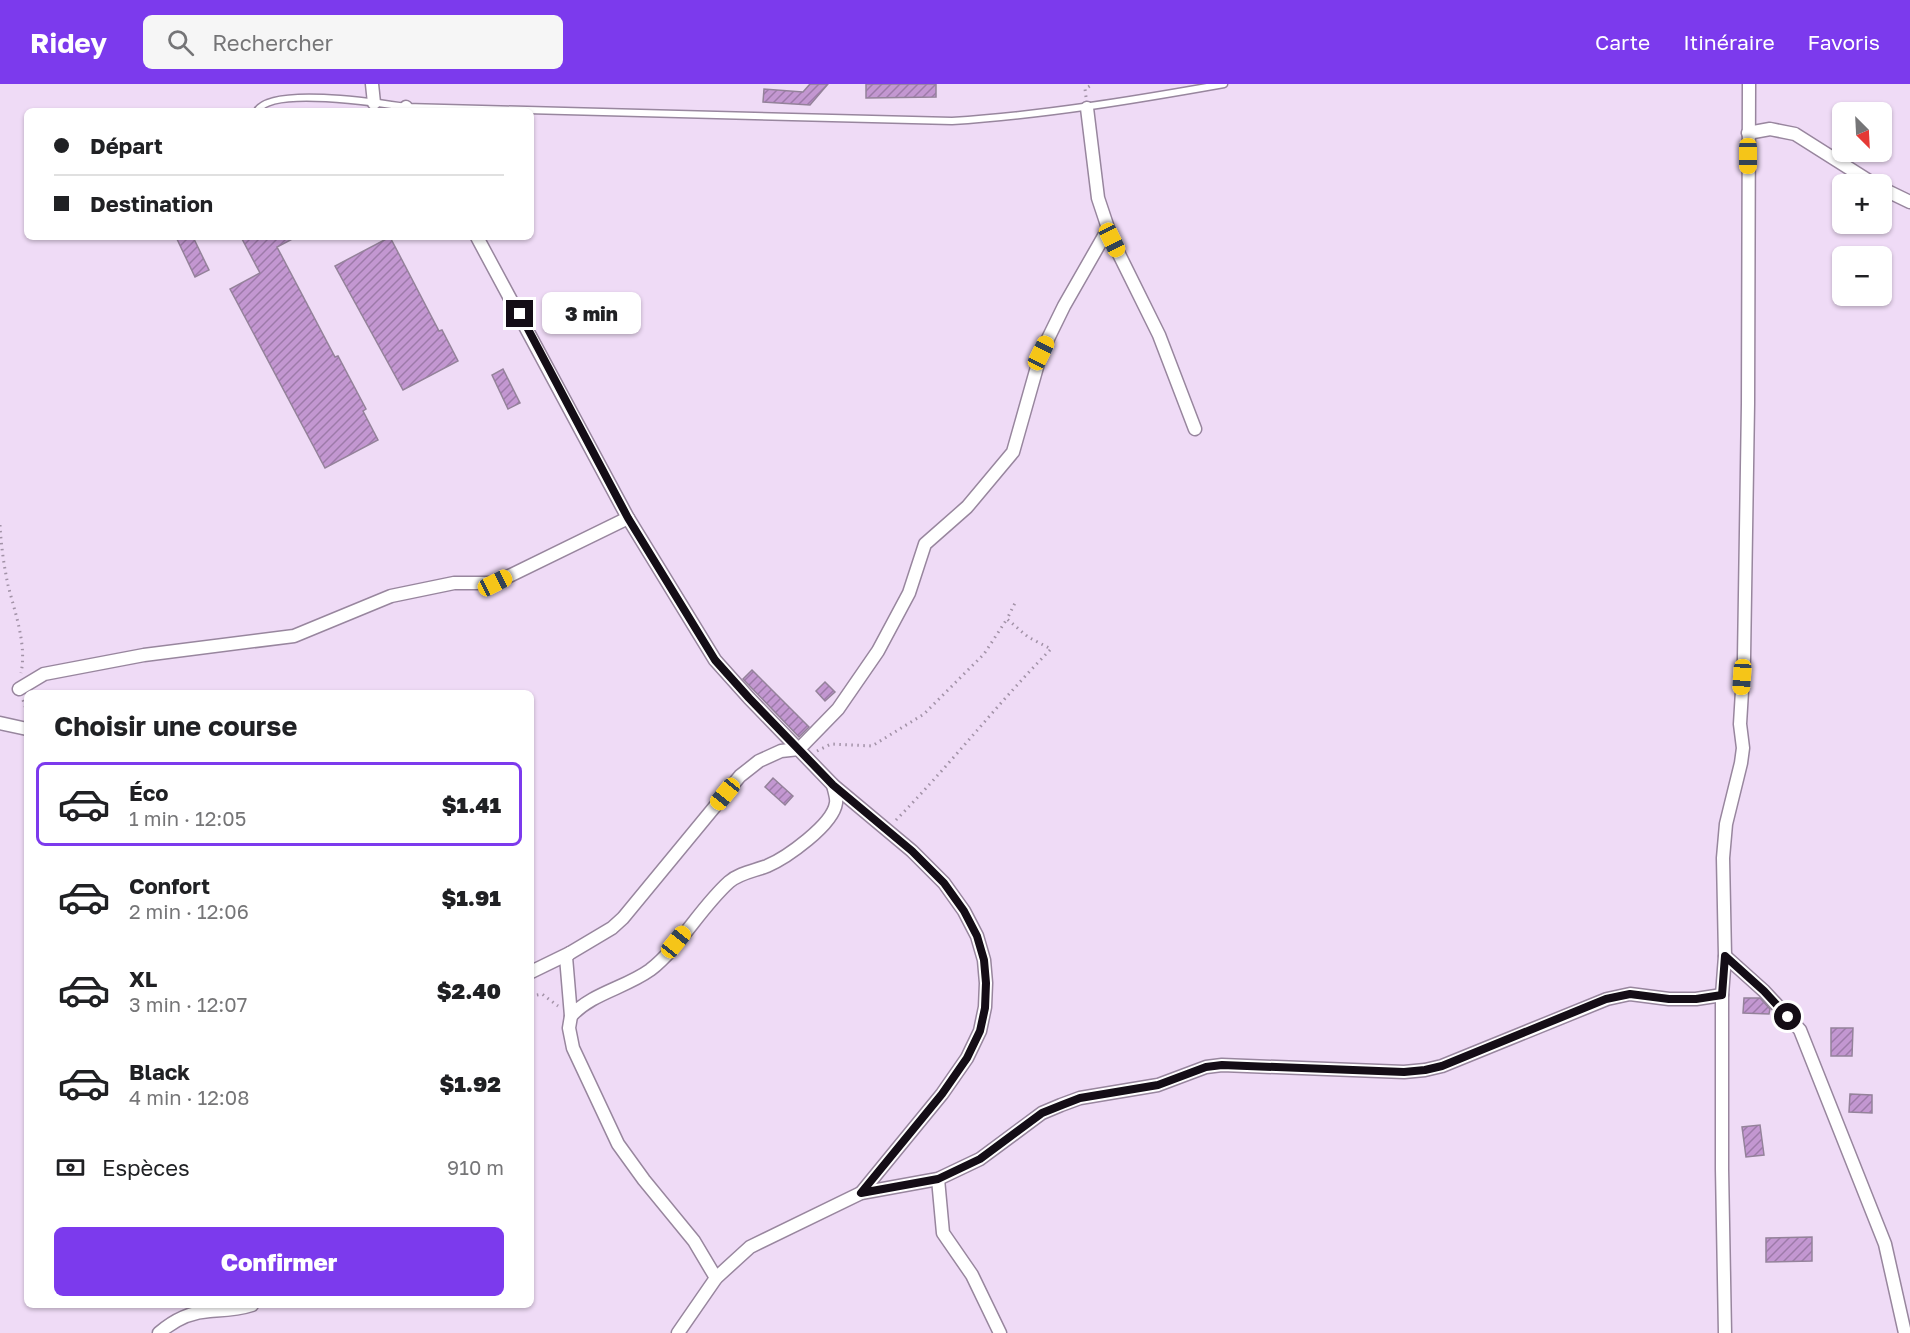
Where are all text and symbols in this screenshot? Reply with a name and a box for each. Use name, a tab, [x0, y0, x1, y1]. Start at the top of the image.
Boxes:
search box	[143, 15, 563, 69]
text: Ridey	[30, 26, 107, 59]
icon: search	[164, 26, 197, 59]
text: Rechercher	[212, 29, 333, 56]
text: Carte	[1595, 29, 1650, 55]
text: Itinéraire	[1683, 29, 1775, 55]
text: Favoris	[1808, 29, 1880, 55]
north arrow	[1832, 102, 1892, 162]
map controls	[1832, 102, 1892, 306]
text: Départ	[90, 132, 163, 159]
car	[1739, 138, 1757, 174]
button: +	[1832, 174, 1892, 234]
text: Destination	[90, 190, 213, 217]
car	[1096, 220, 1128, 260]
button: −	[1832, 246, 1892, 306]
callout: 3 min	[541, 293, 640, 335]
route end	[506, 300, 533, 327]
text: 3 min	[565, 301, 618, 325]
car	[1025, 333, 1057, 373]
car	[475, 567, 515, 599]
car	[1732, 658, 1752, 696]
text: Choisir une course	[54, 710, 297, 742]
car	[707, 774, 743, 814]
icon: car	[57, 777, 111, 831]
text: Éco	[129, 779, 168, 806]
text: $1.41	[442, 791, 501, 818]
text: 1 min · 12:05	[129, 806, 246, 830]
icon: car	[57, 870, 111, 924]
text: Confort	[129, 872, 210, 899]
text: $1.91	[441, 884, 501, 911]
text: 2 min · 12:06	[129, 899, 249, 923]
car	[658, 922, 694, 962]
icon: car	[57, 963, 111, 1017]
text: XL	[129, 965, 157, 992]
text: $2.40	[437, 977, 501, 1004]
text: 3 min · 12:07	[129, 992, 247, 1016]
route start	[1774, 1003, 1801, 1030]
icon: car	[57, 1056, 111, 1110]
text: Black	[129, 1058, 190, 1085]
text: $1.92	[439, 1070, 501, 1097]
text: 4 min · 12:08	[129, 1085, 249, 1109]
icon: cash	[54, 1151, 87, 1184]
text: Espèces	[102, 1154, 190, 1181]
text: 910 m	[447, 1155, 504, 1179]
button: Confirmer	[54, 1227, 504, 1296]

